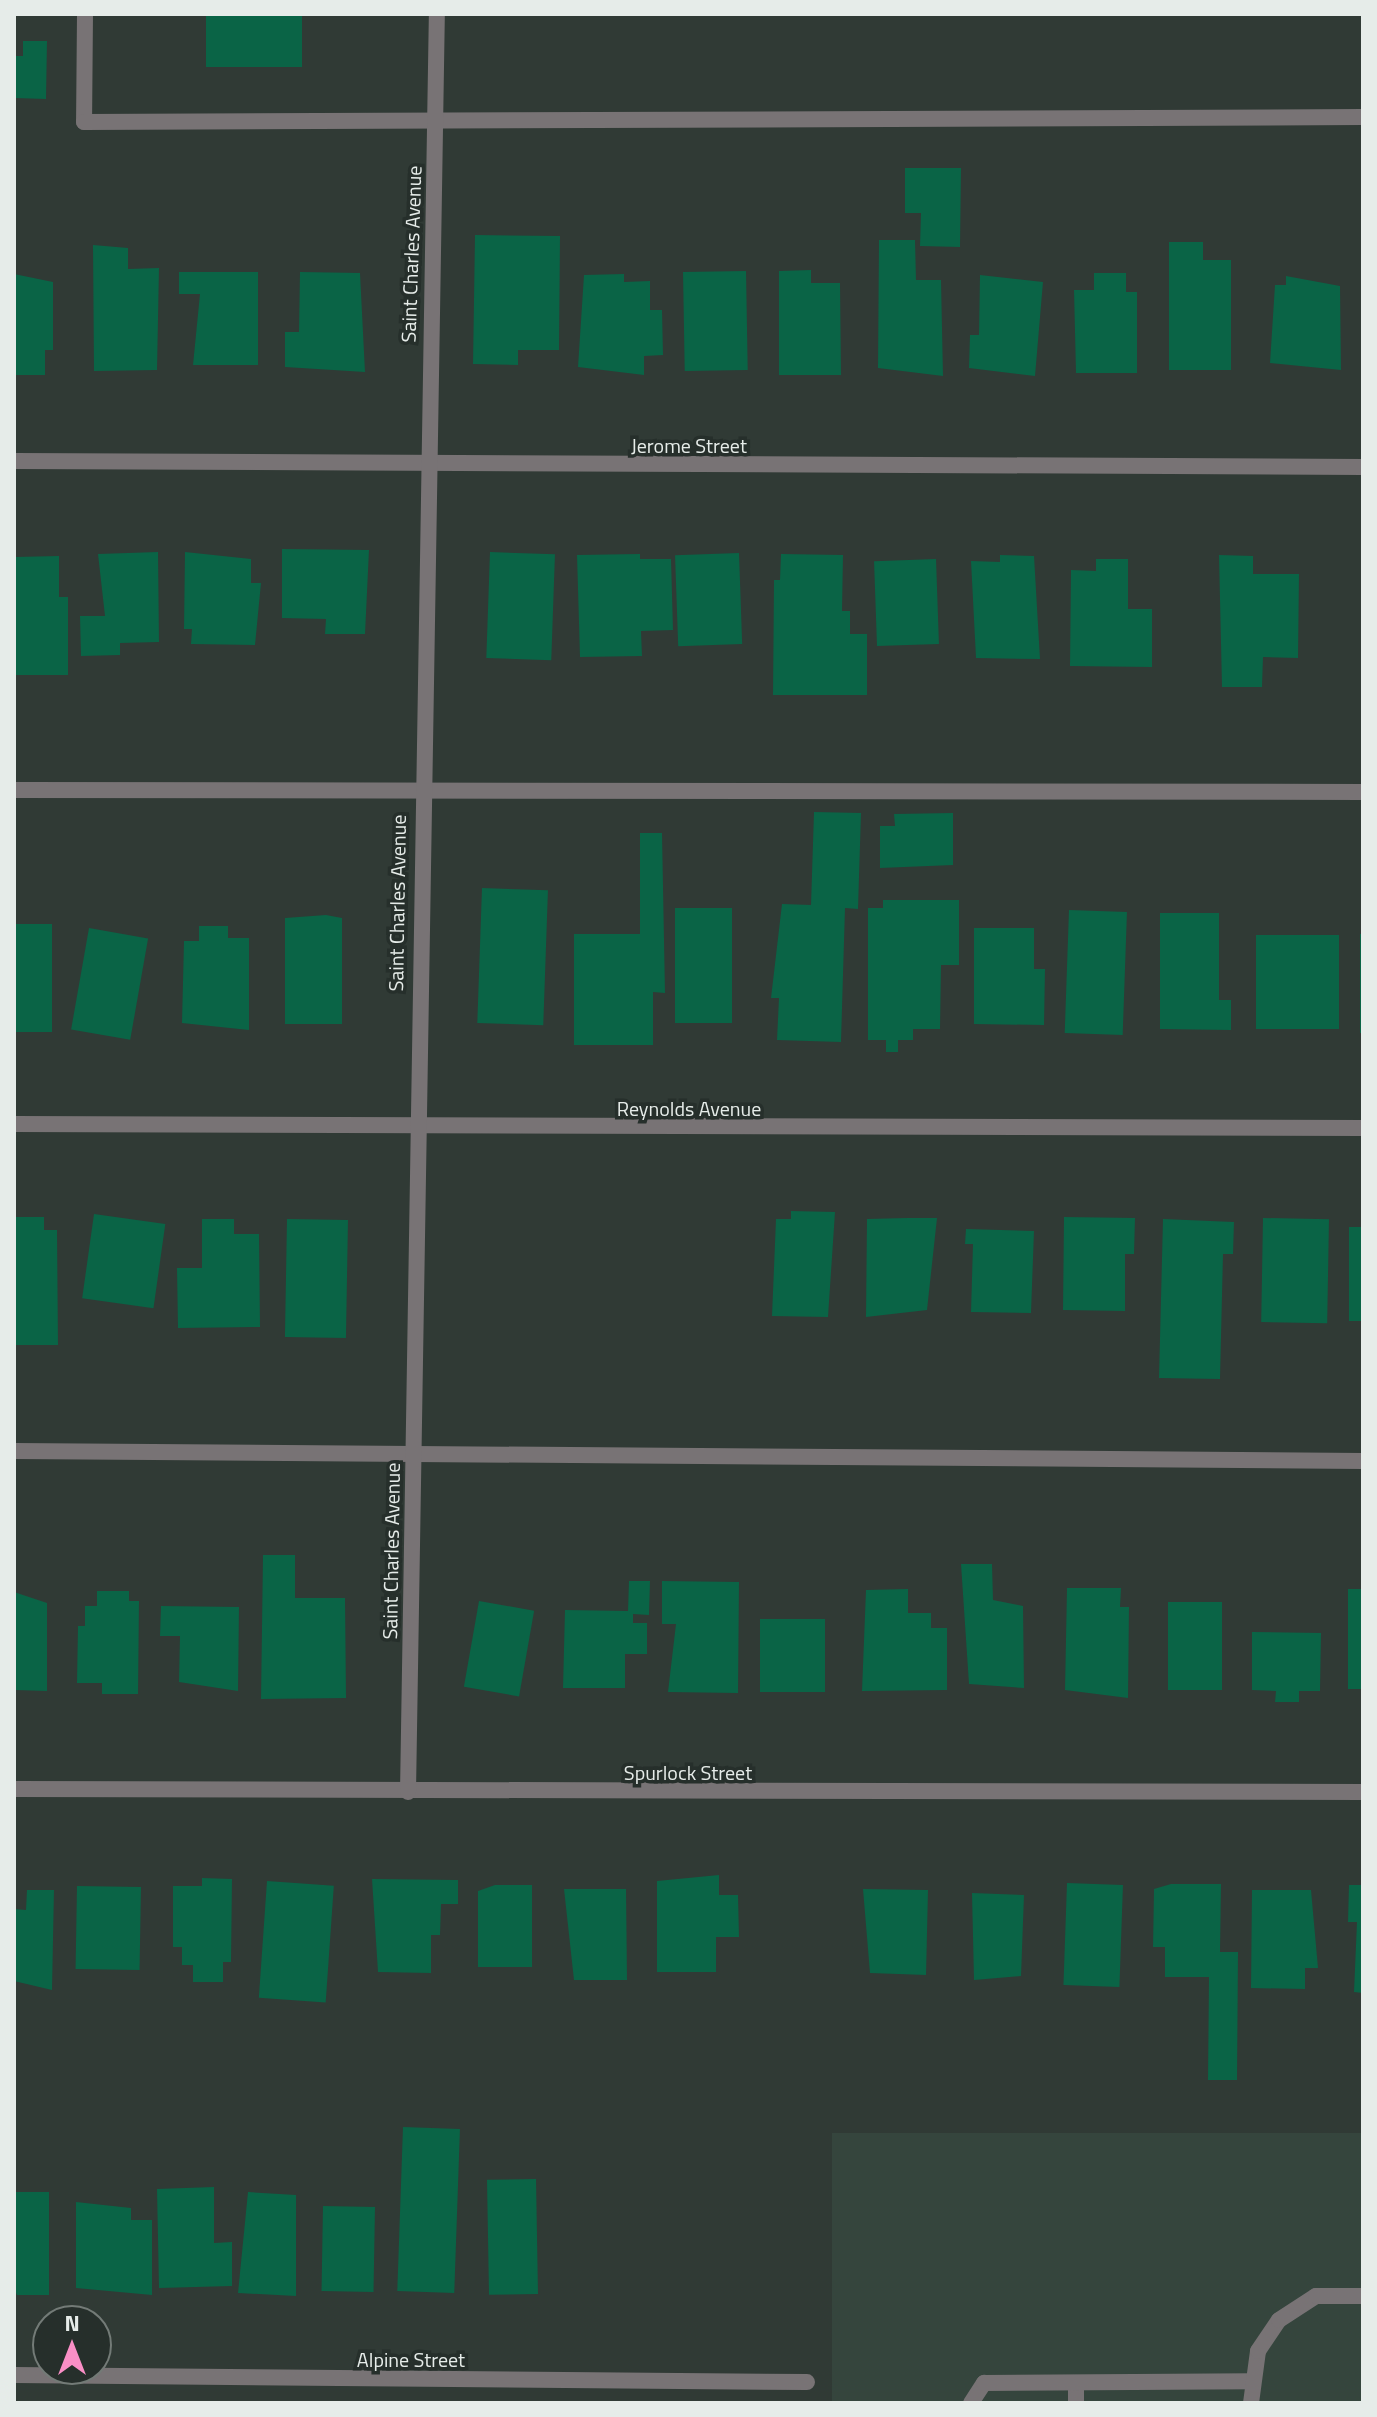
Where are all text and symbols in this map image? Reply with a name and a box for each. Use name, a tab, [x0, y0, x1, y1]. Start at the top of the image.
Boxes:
street label: Saint Charles Avenue	[396, 165, 426, 343]
street label: Jerome Street	[631, 433, 747, 457]
street label: Saint Charles Avenue	[383, 814, 411, 992]
street label: Reynolds Avenue	[617, 1096, 761, 1120]
street label: Saint Charles Avenue	[377, 1462, 405, 1640]
street label: Spurlock Street	[624, 1760, 752, 1784]
north arrow	[32, 2305, 112, 2385]
text: N	[64, 2306, 80, 2340]
street label: Alpine Street	[357, 2347, 465, 2371]

